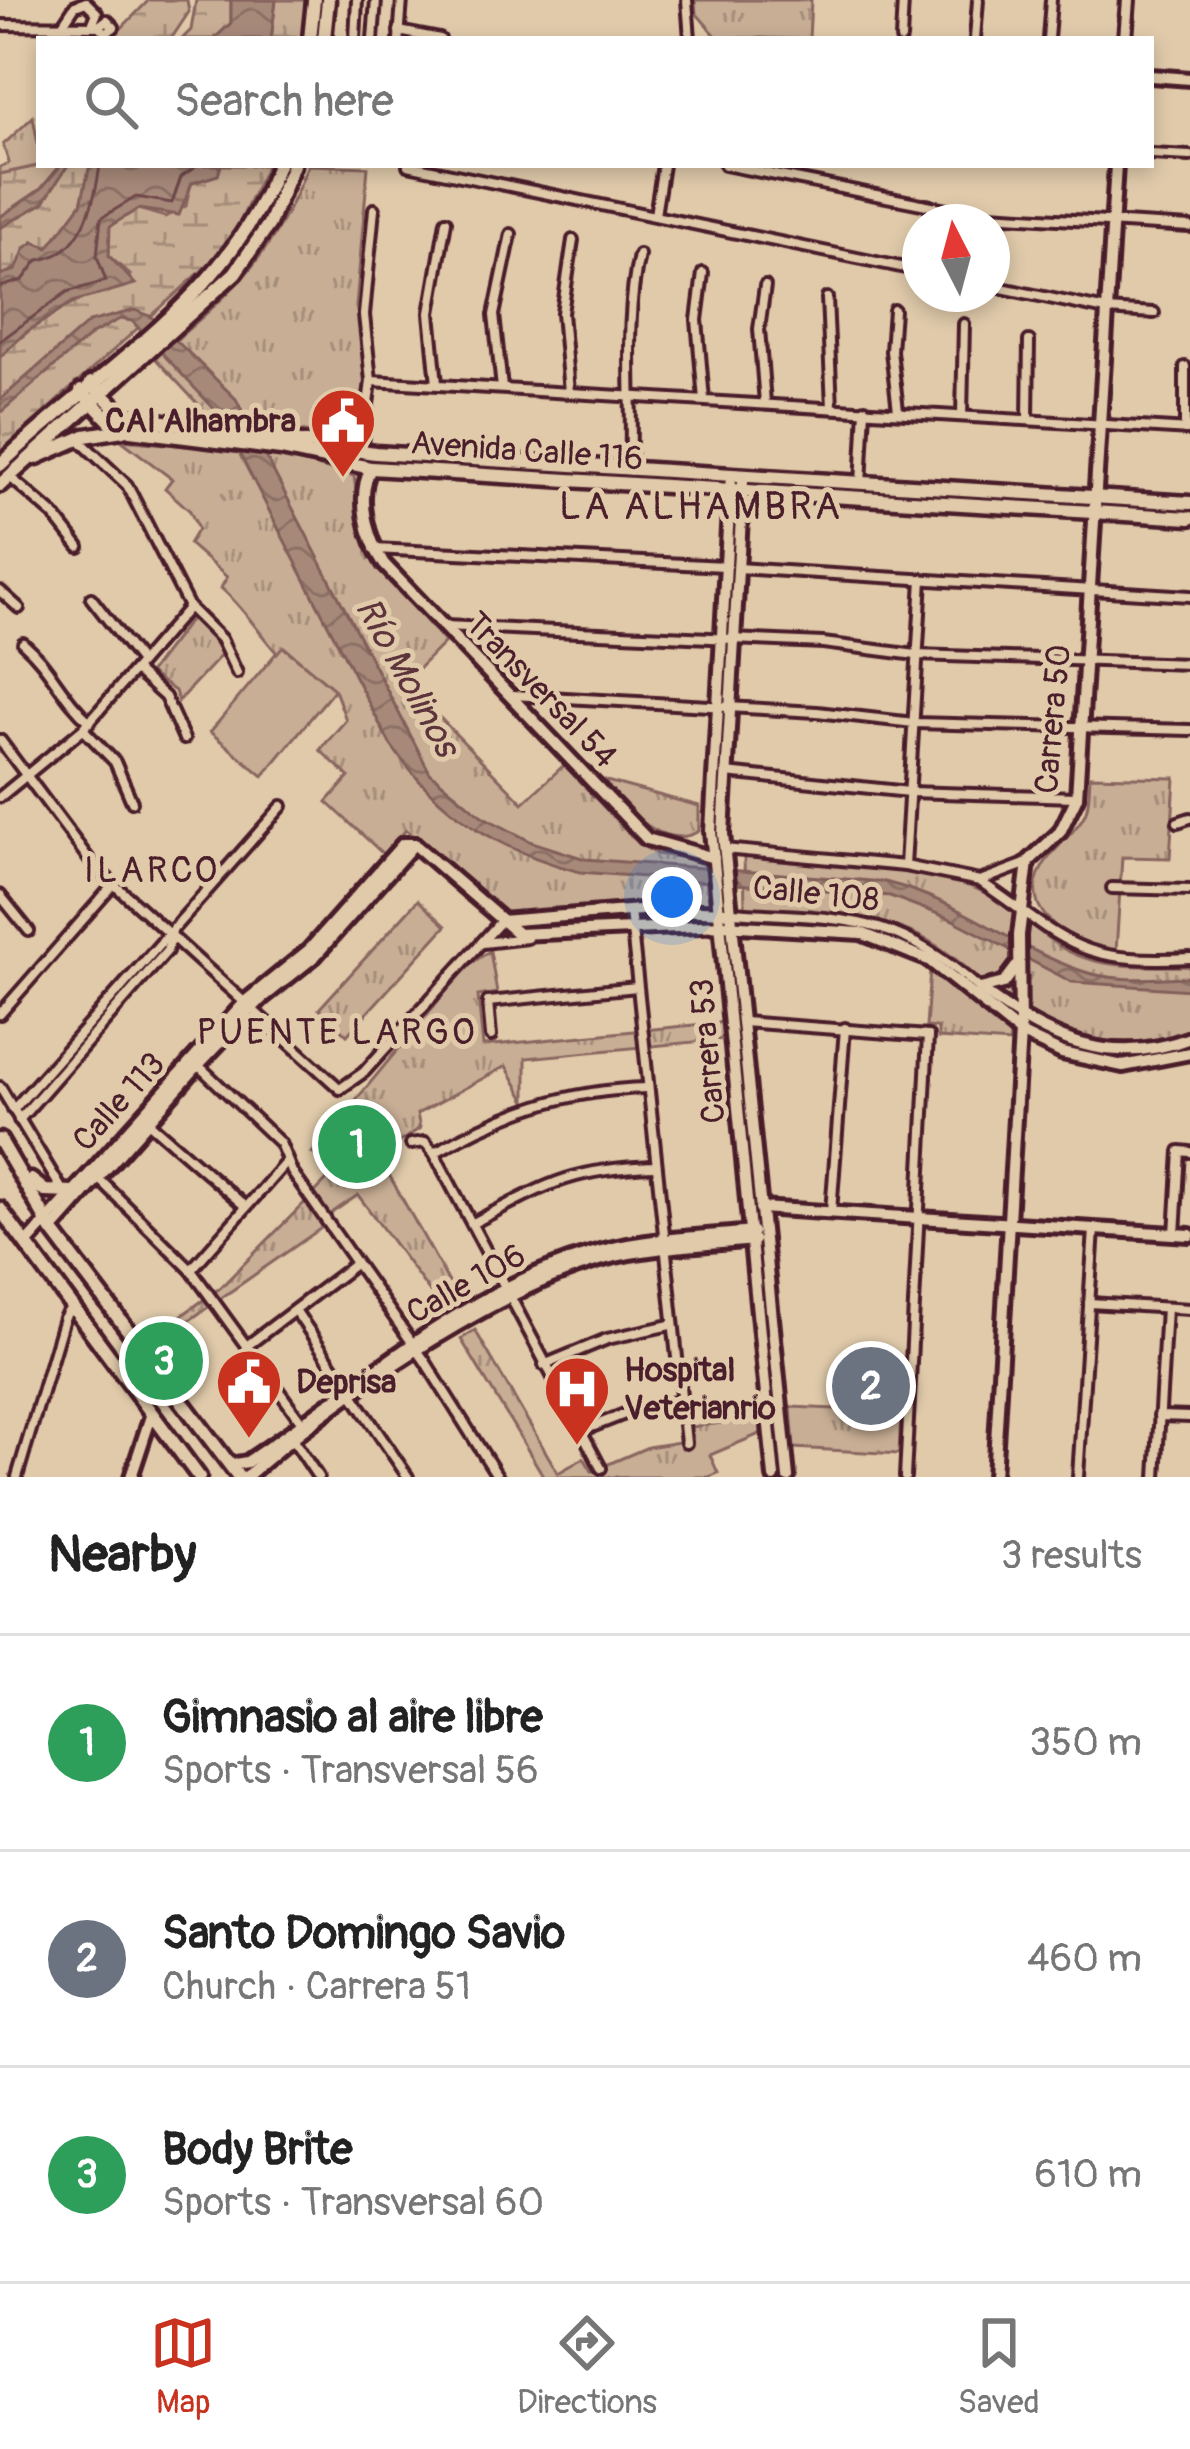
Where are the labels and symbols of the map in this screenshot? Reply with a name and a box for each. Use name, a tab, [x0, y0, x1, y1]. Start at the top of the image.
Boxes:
north arrow	[902, 204, 1010, 312]
public building icon: CAI Alhambra	[308, 386, 378, 480]
place label: CAI Alhambra	[105, 401, 296, 442]
street label: Avenida Calle 116	[409, 422, 645, 480]
district label: LA ALHAMBRA	[559, 482, 843, 531]
water label: Río Molinos	[345, 590, 471, 768]
street label: Transversal 54	[456, 603, 626, 777]
street label: Carrera 50	[1026, 643, 1080, 795]
district label: ILARCO	[84, 848, 220, 893]
your location	[642, 867, 702, 927]
street label: Calle 108	[751, 867, 881, 921]
street label: Carrera 53	[681, 977, 735, 1125]
district label: PUENTE LARGO	[196, 1010, 478, 1055]
street label: Calle 113	[64, 1044, 174, 1160]
pin: 1	[318, 1099, 396, 1189]
street label: Calle 106	[399, 1235, 533, 1333]
pin: 3	[125, 1316, 203, 1406]
pin: 2	[832, 1341, 910, 1431]
public building icon: Deprisa	[214, 1347, 284, 1441]
place label: Hospital Veterianrio	[624, 1350, 776, 1429]
hospital icon: Hospital Veterianrio	[542, 1354, 612, 1448]
place label: Deprisa	[296, 1362, 396, 1403]

